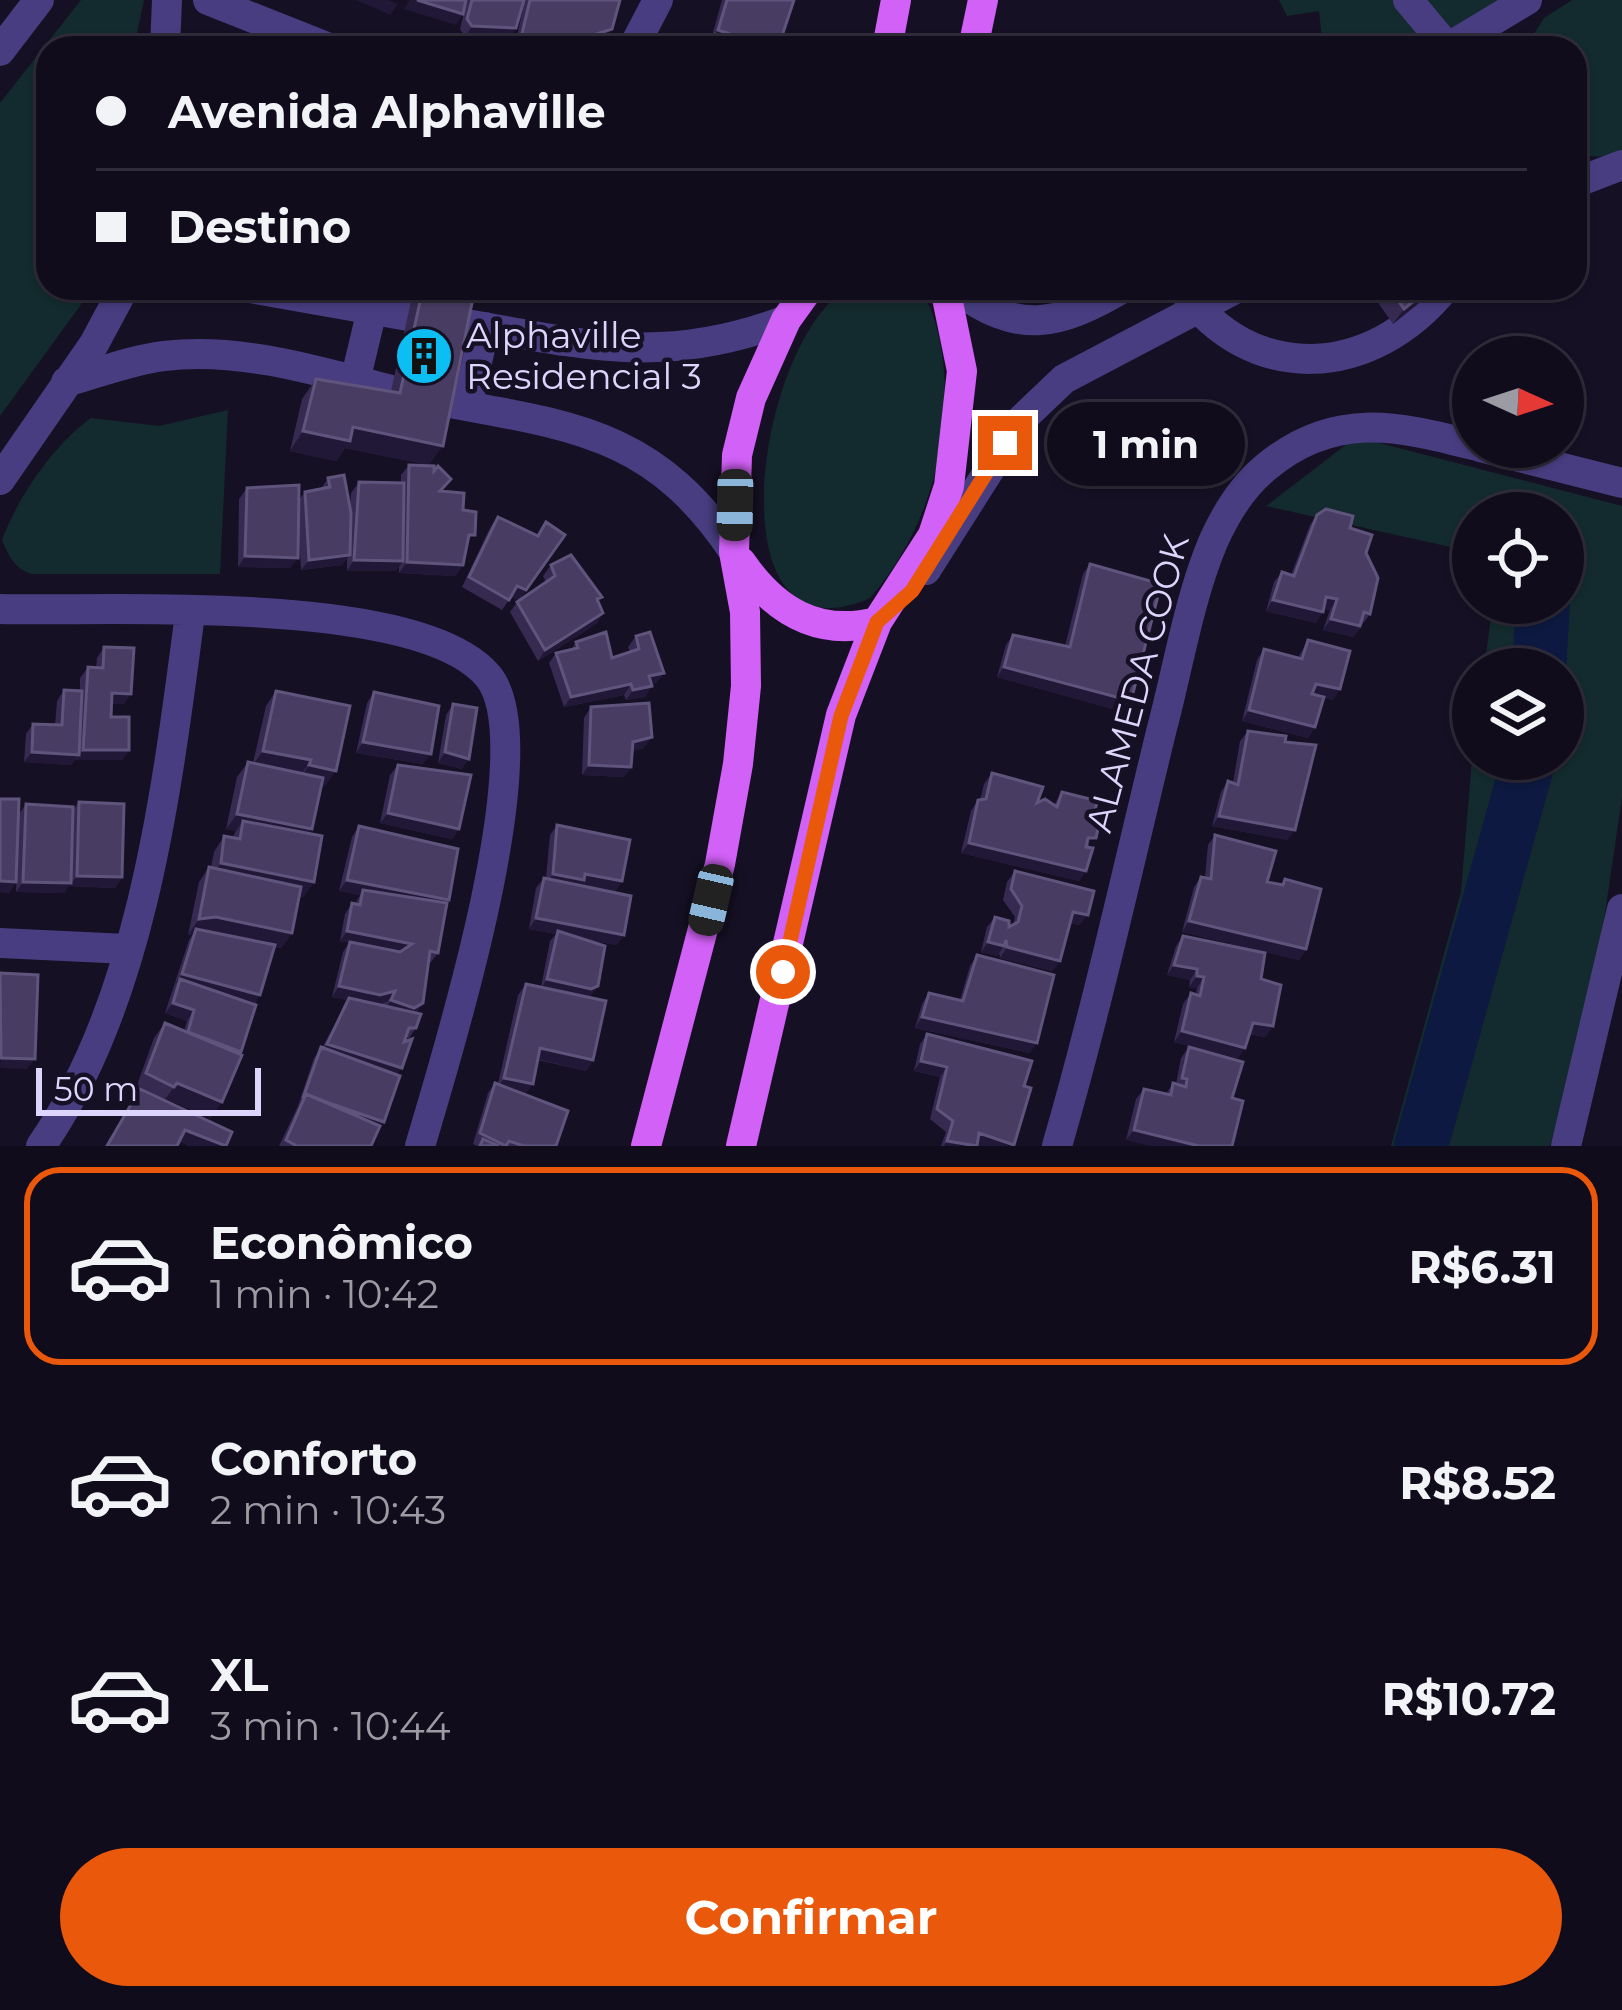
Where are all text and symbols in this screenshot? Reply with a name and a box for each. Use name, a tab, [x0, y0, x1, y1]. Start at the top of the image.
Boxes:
text: Avenida Alphaville	[168, 84, 606, 139]
text: Destino	[168, 199, 351, 254]
place label: Alphaville Residencial 3	[466, 313, 702, 398]
building icon: Alphaville Residencial 3	[393, 325, 455, 387]
north arrow	[1452, 336, 1584, 468]
map controls	[1452, 336, 1584, 780]
callout: 1 min	[1047, 401, 1245, 485]
route end	[978, 416, 1032, 470]
text: 1 min	[1093, 420, 1199, 468]
car	[716, 469, 754, 541]
button: locate	[1452, 492, 1584, 624]
street label: ALAMEDA COOK	[1076, 529, 1198, 837]
button: layers	[1452, 648, 1584, 780]
car	[685, 861, 737, 939]
route start	[756, 945, 810, 999]
scale bar	[36, 1062, 261, 1115]
text: 50 m	[54, 1069, 138, 1109]
icon: car	[66, 1212, 174, 1320]
text: Econômico	[210, 1215, 473, 1270]
text: R$6.31	[1409, 1239, 1556, 1294]
text: 1 min · 10:42	[210, 1270, 439, 1318]
icon: car	[66, 1428, 174, 1536]
text: Conforto	[210, 1431, 417, 1486]
text: R$8.52	[1399, 1455, 1556, 1510]
text: 2 min · 10:43	[210, 1486, 446, 1534]
icon: car	[66, 1644, 174, 1752]
text: XL	[210, 1647, 268, 1702]
text: R$10.72	[1382, 1671, 1556, 1726]
text: 3 min · 10:44	[210, 1702, 450, 1750]
button: Confirmar	[60, 1848, 1562, 1986]

